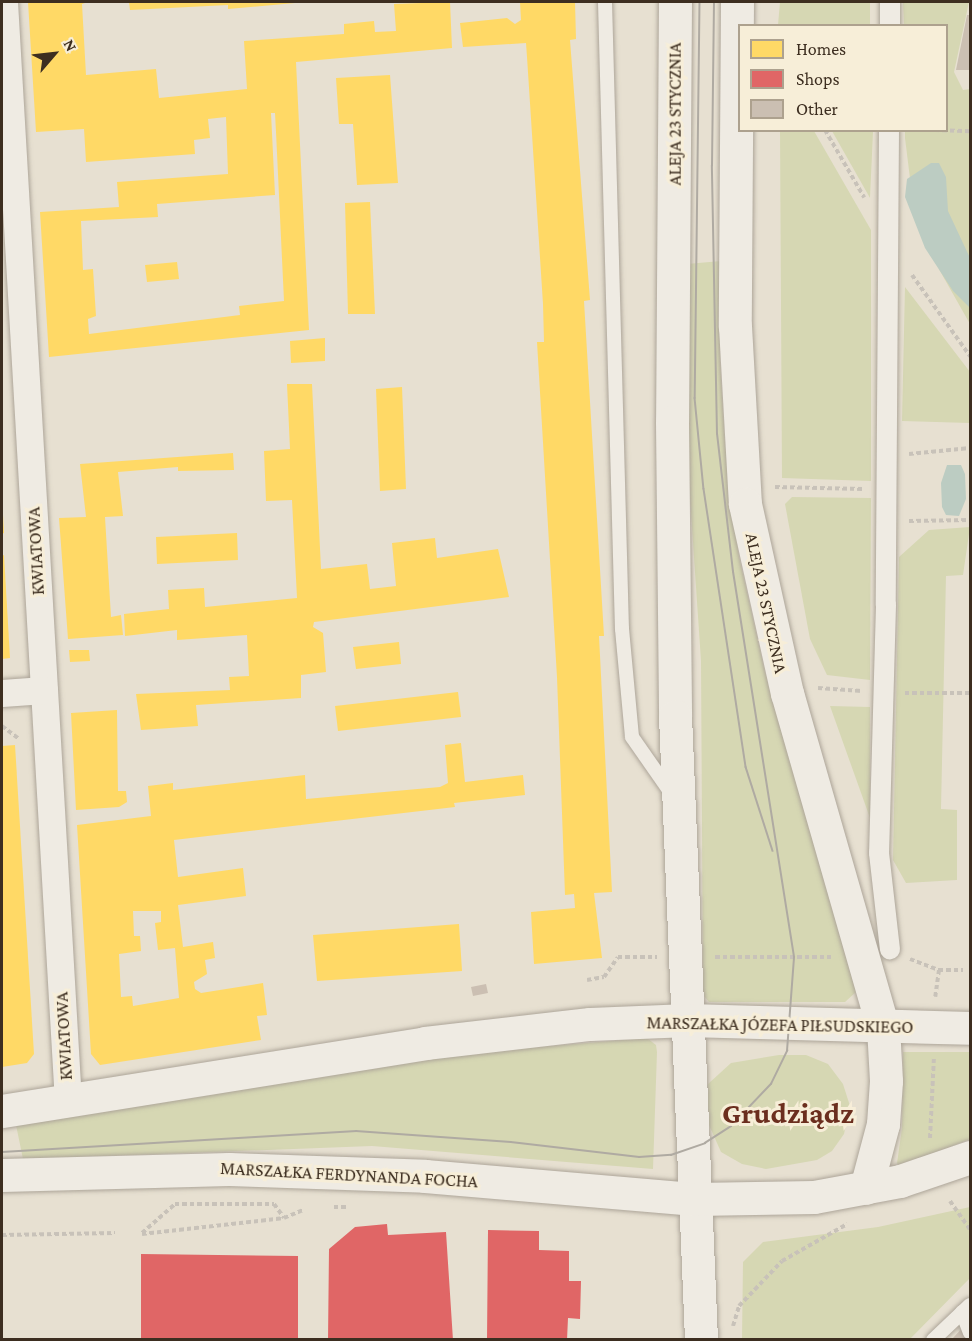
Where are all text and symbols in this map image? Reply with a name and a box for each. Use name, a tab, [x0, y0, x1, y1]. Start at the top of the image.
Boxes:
north arrow	[24, 24, 84, 84]
legend	[738, 24, 948, 132]
text: N	[60, 37, 80, 54]
text: Homes	[796, 39, 846, 59]
street label: ALEJA 23 STYCZNIA	[664, 42, 686, 186]
text: Shops	[796, 69, 840, 89]
text: Other	[796, 99, 838, 119]
street label: KWIATOWA	[23, 506, 49, 596]
street label: ALEJA 23 STYCZNIA	[741, 531, 791, 675]
street label: KWIATOWA	[51, 991, 77, 1081]
street label: MARSZAŁKA JÓZEFA PIŁSUDSKIEGO	[646, 1012, 914, 1038]
district label: Grudziądz	[722, 1095, 854, 1131]
street label: MARSZAŁKA FERDYNANDA FOCHA	[220, 1157, 478, 1193]

